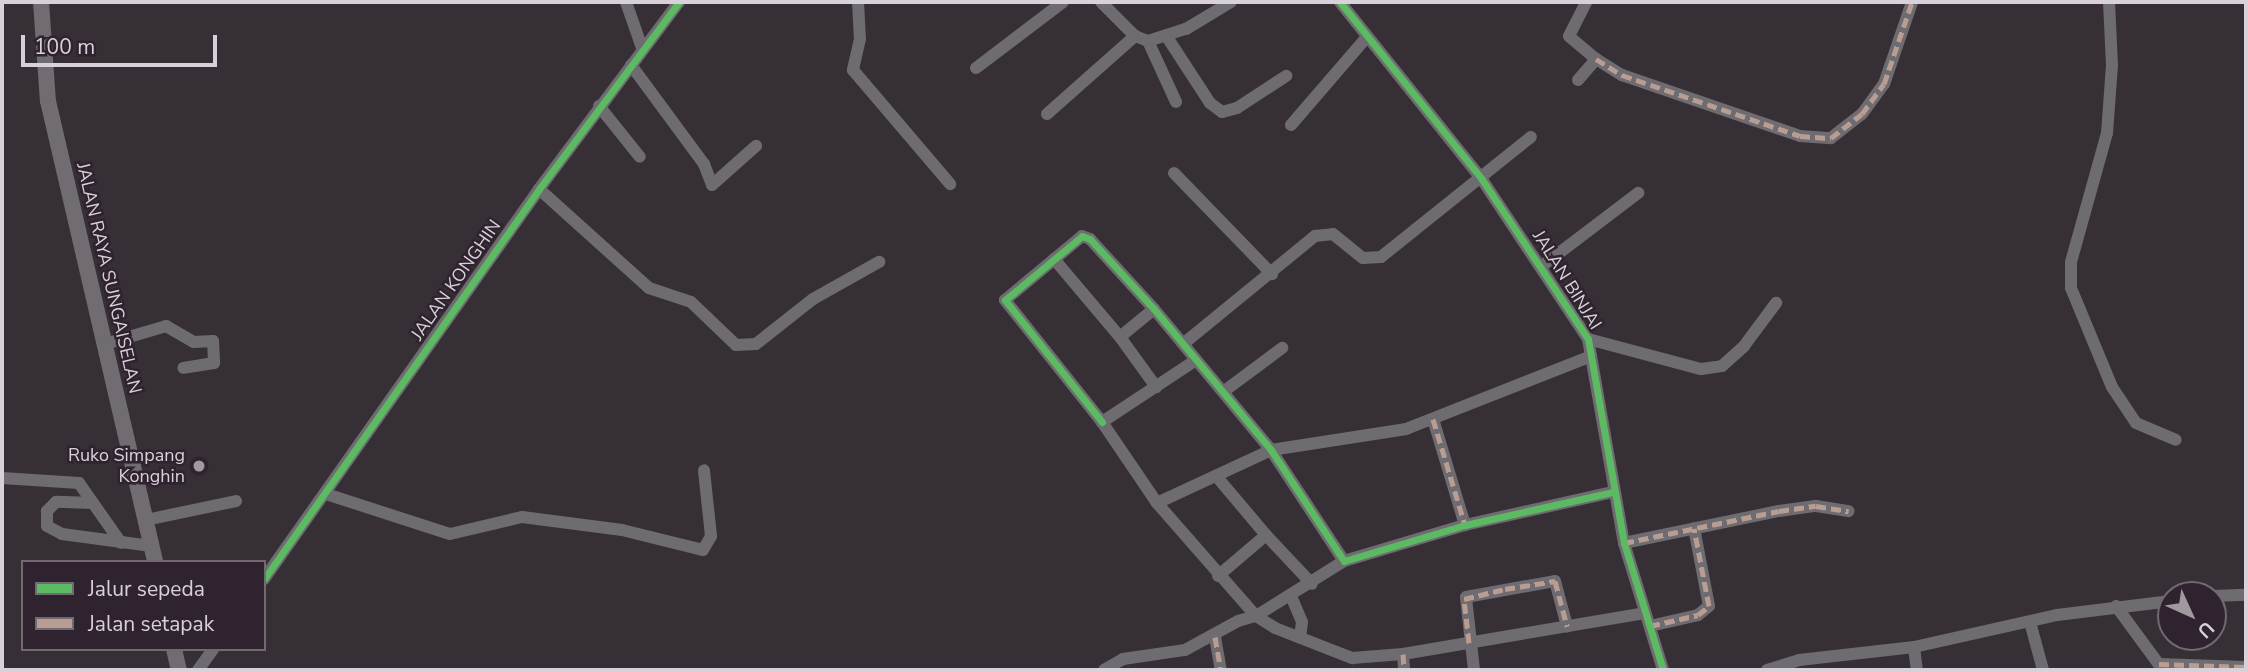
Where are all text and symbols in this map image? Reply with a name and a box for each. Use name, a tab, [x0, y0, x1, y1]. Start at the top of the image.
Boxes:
scale bar	[24, 21, 220, 65]
text: 100 m	[34, 33, 95, 61]
street label: JALAN RAYA SUNGAISELAN	[72, 160, 146, 396]
street label: JALAN KONGHIN	[406, 216, 506, 344]
street label: JALAN BINJAI	[1528, 226, 1606, 334]
place label: Ruko Simpang Konghin	[68, 445, 185, 488]
marker: Ruko Simpang Konghin	[191, 458, 207, 474]
legend	[21, 560, 266, 651]
text: Jalur sepeda	[88, 575, 205, 603]
north arrow	[2157, 581, 2227, 651]
text: Jalan setapak	[88, 610, 214, 638]
text: U	[2191, 615, 2220, 644]

